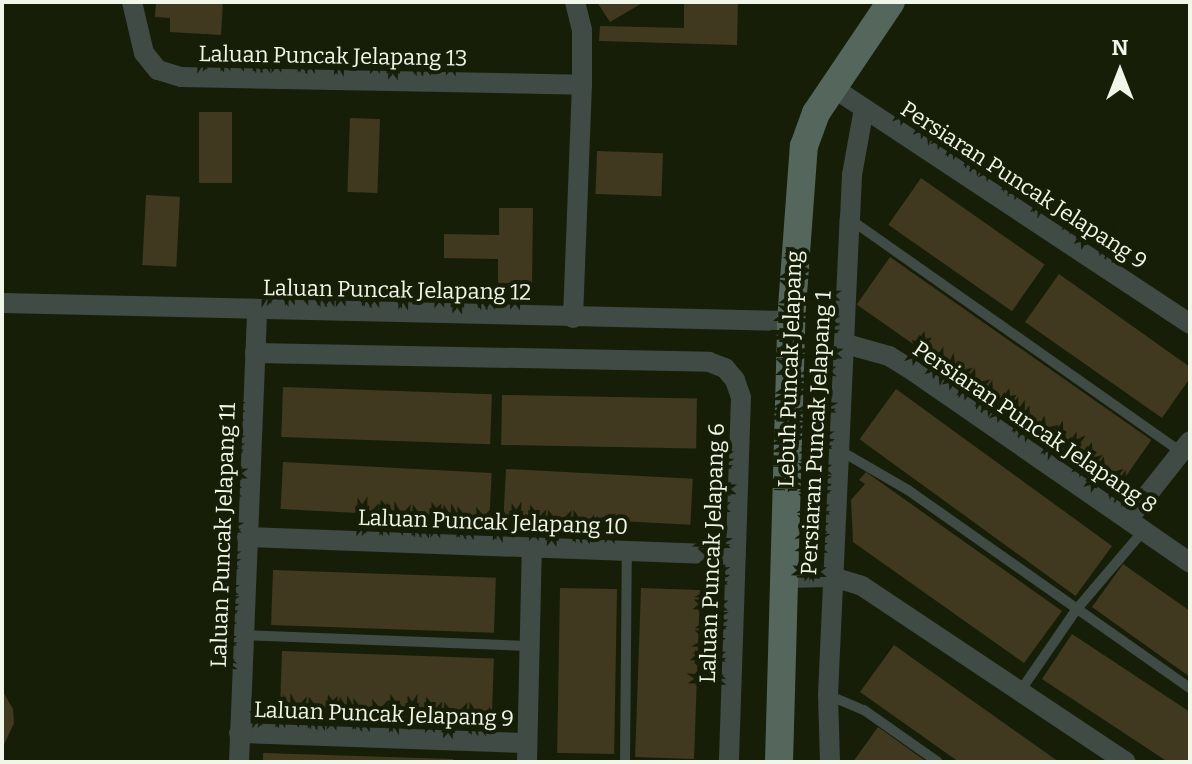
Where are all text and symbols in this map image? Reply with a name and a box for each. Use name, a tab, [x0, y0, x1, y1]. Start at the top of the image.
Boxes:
north arrow	[1080, 32, 1160, 112]
text: N	[1112, 34, 1128, 61]
street label: Laluan Puncak Jelapang 13	[198, 40, 468, 72]
street label: Persiaran Puncak Jelapang 9	[896, 95, 1152, 275]
street label: Lebuh Puncak Jelapang	[773, 250, 807, 488]
street label: Laluan Puncak Jelapang 12	[263, 274, 531, 306]
street label: Persiaran Puncak Jelapang 1	[795, 290, 837, 576]
street label: Persiaran Puncak Jelapang 8	[908, 335, 1162, 519]
street label: Laluan Puncak Jelapang 11	[205, 402, 241, 668]
street label: Laluan Puncak Jelapang 6	[694, 423, 730, 683]
street label: Laluan Puncak Jelapang 10	[357, 504, 629, 540]
street label: Laluan Puncak Jelapang 9	[254, 696, 514, 732]

